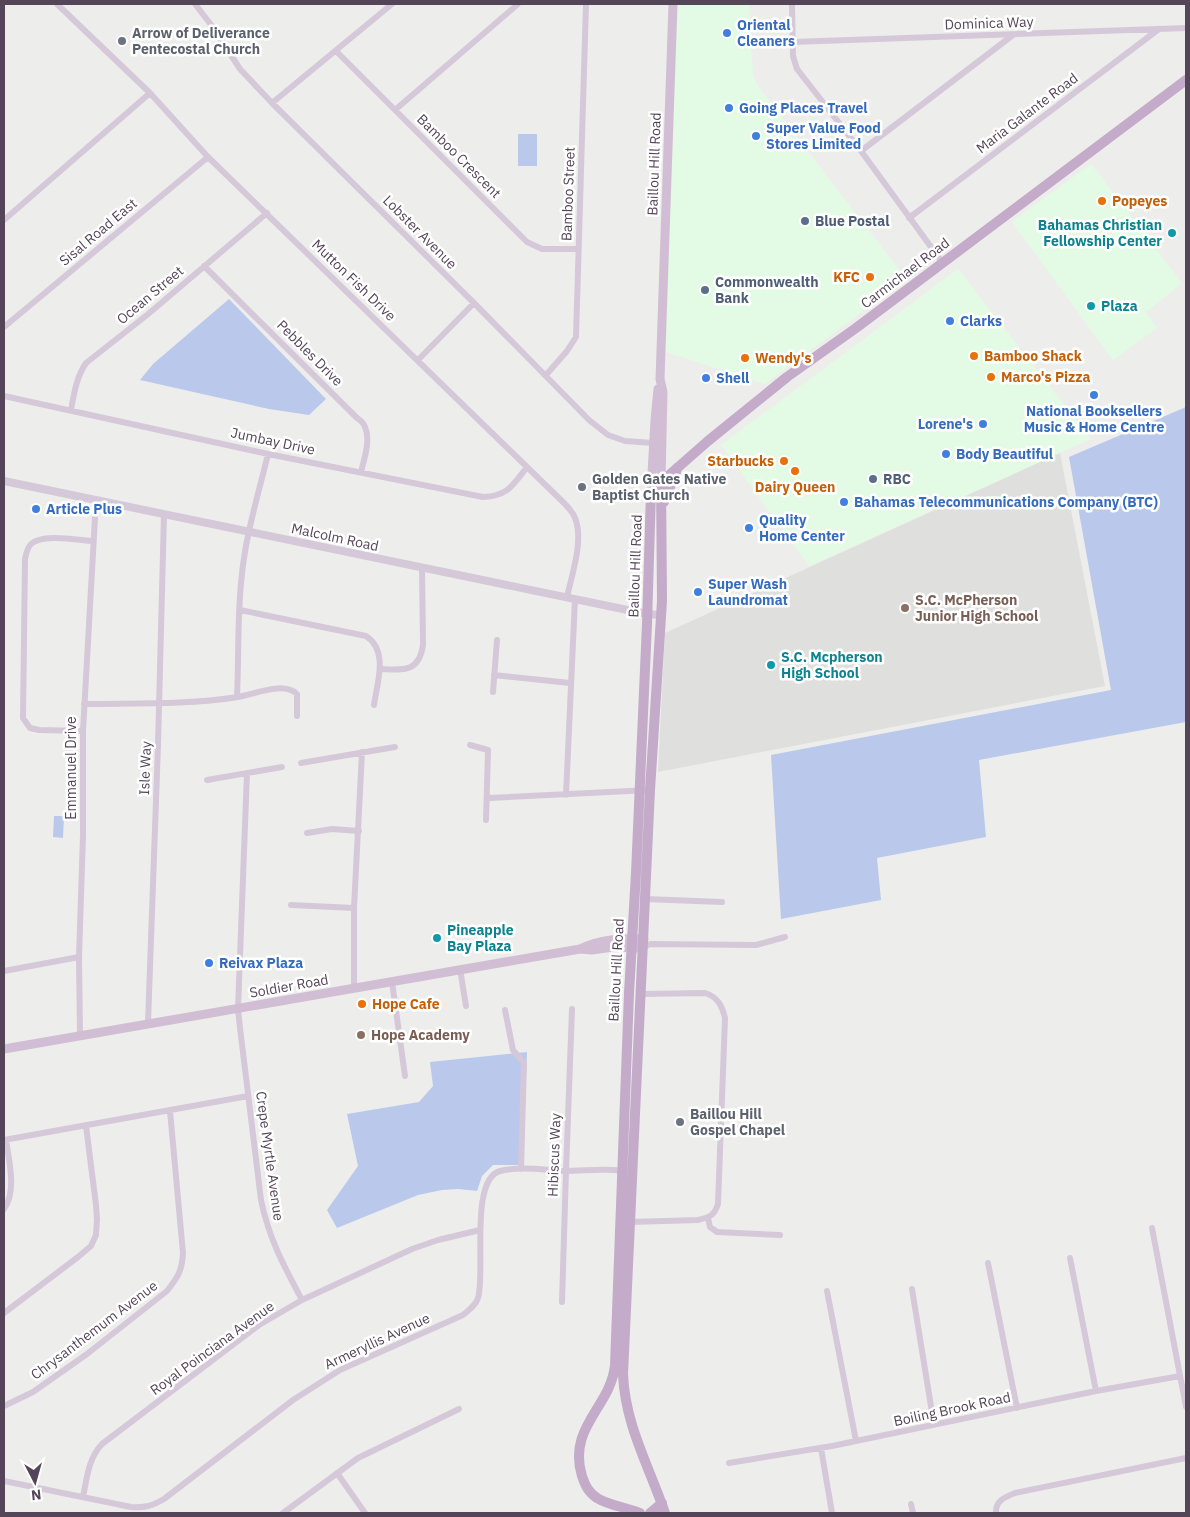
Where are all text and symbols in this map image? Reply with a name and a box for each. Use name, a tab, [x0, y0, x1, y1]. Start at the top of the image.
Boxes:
street label: Dominica Way	[944, 12, 1034, 34]
place label: Oriental Cleaners	[737, 16, 795, 50]
place label: Arrow of Deliverance Pentecostal Church	[132, 24, 270, 58]
marker: Oriental Cleaners	[721, 27, 733, 39]
marker: Arrow of Deliverance Pentecostal Church	[116, 35, 128, 47]
street label: Maria Galante Road	[973, 69, 1081, 157]
place label: Going Places Travel	[739, 99, 868, 117]
marker: Going Places Travel	[723, 102, 735, 114]
street label: Bamboo Crescent	[413, 110, 505, 202]
street label: Baillou Hill Road	[643, 112, 665, 216]
place label: Super Value Food Stores Limited	[766, 119, 881, 153]
marker: Super Value Food Stores Limited	[750, 130, 762, 142]
street label: Bamboo Street	[557, 146, 579, 241]
street label: Lobster Avenue	[379, 191, 461, 273]
place label: Popeyes	[1112, 192, 1167, 210]
street label: Sisal Road East	[56, 194, 141, 270]
marker: Popeyes	[1096, 195, 1108, 207]
place label: Blue Postal	[815, 212, 889, 230]
marker: Blue Postal	[799, 215, 811, 227]
place label: Bahamas Christian Fellowship Center	[1038, 216, 1162, 250]
marker: Bahamas Christian Fellowship Center	[1166, 227, 1178, 239]
street label: Carmichael Road	[857, 234, 953, 312]
street label: Mutton Fish Drive	[308, 235, 400, 325]
street label: Ocean Street	[113, 262, 187, 328]
place label: KFC	[833, 268, 860, 286]
marker: KFC	[864, 271, 876, 283]
place label: Commonwealth Bank	[715, 273, 819, 307]
marker: Commonwealth Bank	[699, 284, 711, 296]
place label: Plaza	[1101, 297, 1138, 315]
marker: Plaza	[1085, 300, 1097, 312]
place label: Clarks	[960, 312, 1002, 330]
marker: Clarks	[944, 315, 956, 327]
street label: Pebbles Drive	[273, 316, 347, 390]
place label: Bamboo Shack	[984, 347, 1083, 365]
place label: Wendy's	[755, 349, 812, 367]
marker: Bamboo Shack	[968, 350, 980, 362]
marker: Wendy's	[739, 352, 751, 364]
place label: Marco's Pizza	[1001, 368, 1091, 386]
place label: Shell	[716, 369, 749, 387]
marker: Marco's Pizza	[985, 371, 997, 383]
marker: Shell	[700, 372, 712, 384]
marker: National Booksellers Music & Home Centre	[1088, 389, 1100, 401]
place label: National Booksellers Music & Home Centre	[1024, 402, 1164, 436]
place label: Lorene's	[918, 415, 973, 433]
marker: Lorene's	[977, 418, 989, 430]
street label: Jumbay Drive	[229, 423, 317, 459]
place label: Body Beautiful	[956, 445, 1053, 463]
marker: Body Beautiful	[940, 448, 952, 460]
place label: Starbucks	[707, 452, 774, 470]
marker: Starbucks	[778, 455, 790, 467]
marker: Dairy Queen	[789, 465, 801, 477]
place label: Golden Gates Native Baptist Church	[592, 470, 727, 504]
place label: RBC	[883, 470, 911, 488]
marker: RBC	[867, 473, 879, 485]
place label: Dairy Queen	[755, 478, 835, 496]
marker: Golden Gates Native Baptist Church	[576, 481, 588, 493]
place label: Bahamas Telecommunications Company (BTC)	[854, 493, 1158, 511]
marker: Bahamas Telecommunications Company (BTC)	[838, 496, 850, 508]
place label: Article Plus	[46, 500, 122, 518]
marker: Article Plus	[30, 503, 42, 515]
place label: Quality Home Center	[759, 511, 845, 545]
street label: Baillou Hill Road	[624, 514, 646, 618]
street label: Malcolm Road	[290, 519, 380, 555]
marker: Quality Home Center	[743, 522, 755, 534]
place label: Super Wash Laundromat	[708, 575, 788, 609]
marker: Super Wash Laundromat	[692, 586, 704, 598]
place label: S.C. McPherson Junior High School	[915, 591, 1038, 625]
marker: S.C. McPherson Junior High School	[899, 602, 911, 614]
place label: S.C. Mcpherson High School	[781, 648, 883, 682]
marker: S.C. Mcpherson High School	[765, 659, 777, 671]
street label: Emmanuel Drive	[62, 716, 80, 820]
street label: Isle Way	[135, 741, 155, 795]
street label: Baillou Hill Road	[604, 918, 628, 1022]
place label: Pineapple Bay Plaza	[447, 921, 514, 955]
marker: Pineapple Bay Plaza	[431, 932, 443, 944]
place label: Reivax Plaza	[219, 954, 303, 972]
marker: Reivax Plaza	[203, 957, 215, 969]
street label: Soldier Road	[248, 970, 330, 1002]
place label: Hope Cafe	[372, 995, 440, 1013]
marker: Hope Cafe	[356, 998, 368, 1010]
place label: Hope Academy	[371, 1026, 470, 1044]
marker: Hope Academy	[355, 1029, 367, 1041]
street label: Crepe Myrtle Avenue	[252, 1090, 288, 1222]
place label: Baillou Hill Gospel Chapel	[690, 1105, 785, 1139]
street label: Hibiscus Way	[544, 1113, 564, 1197]
marker: Baillou Hill Gospel Chapel	[674, 1116, 686, 1128]
street label: Chrysanthemum Avenue	[27, 1276, 161, 1384]
street label: Royal Poinciana Avenue	[146, 1297, 278, 1399]
street label: Armeryllis Avenue	[321, 1309, 433, 1373]
street label: Boiling Brook Road	[892, 1388, 1012, 1430]
north arrow	[10, 1457, 60, 1507]
text: N	[30, 1485, 42, 1504]

